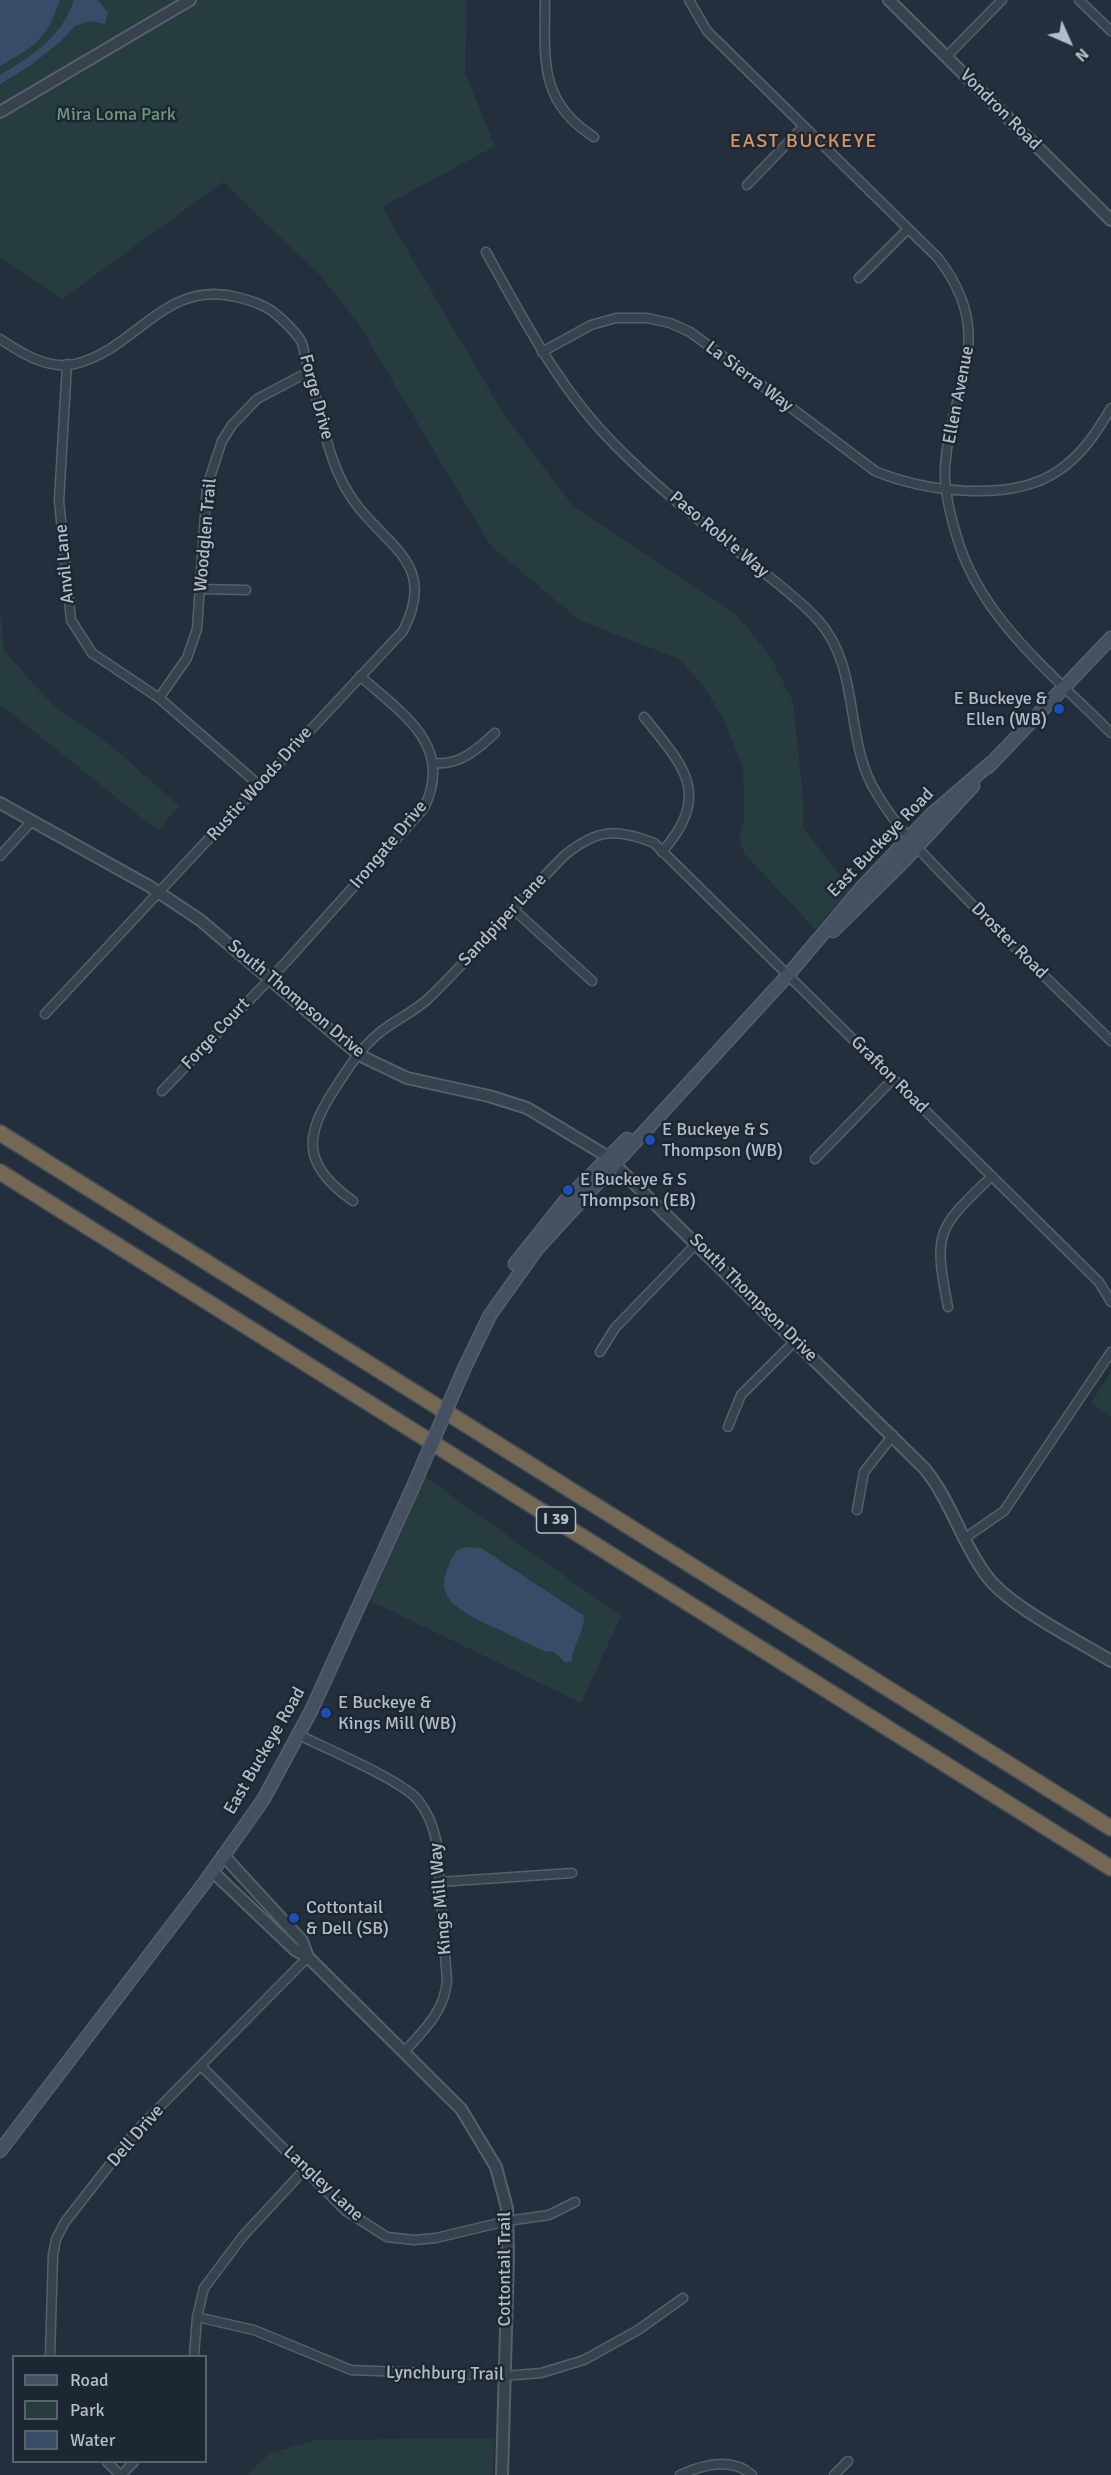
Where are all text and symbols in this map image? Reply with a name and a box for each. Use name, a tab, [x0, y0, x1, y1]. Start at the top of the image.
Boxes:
north arrow	[1039, 12, 1099, 72]
text: N	[1071, 44, 1093, 66]
street label: Vondron Road	[955, 65, 1045, 155]
park label: Mira Loma Park	[56, 104, 176, 126]
district label: EAST BUCKEYE	[730, 130, 878, 154]
street label: La Sierra Way	[701, 337, 797, 417]
street label: Ellen Avenue	[939, 344, 979, 446]
street label: Forge Drive	[294, 352, 338, 442]
street label: Woodglen Trail	[190, 477, 222, 593]
street label: Paso Robl'e Way	[665, 487, 773, 583]
street label: Anvil Lane	[51, 523, 79, 605]
place label: E Buckeye & Ellen (WB)	[954, 688, 1047, 730]
marker: E Buckeye & Ellen (WB)	[1052, 702, 1066, 716]
street label: Rustic Woods Drive	[203, 722, 317, 846]
street label: East Buckeye Road	[823, 784, 939, 902]
street label: Irongate Drive	[346, 796, 432, 894]
street label: Sandpiper Lane	[454, 869, 552, 971]
street label: Droster Road	[966, 898, 1052, 984]
street label: South Thompson Drive	[223, 935, 369, 1063]
street label: Forge Court	[177, 994, 255, 1074]
street label: Grafton Road	[846, 1032, 932, 1118]
place label: E Buckeye & S Thompson (WB)	[662, 1119, 783, 1162]
marker: E Buckeye & S Thompson (WB)	[643, 1133, 657, 1147]
place label: E Buckeye & S Thompson (EB)	[580, 1169, 696, 1212]
marker: E Buckeye & S Thompson (EB)	[561, 1183, 575, 1197]
street label: South Thompson Drive	[684, 1229, 822, 1367]
road number: I 39	[536, 1507, 576, 1533]
street label: East Buckeye Road	[220, 1683, 310, 1819]
place label: E Buckeye & Kings Mill (WB)	[338, 1692, 457, 1734]
marker: E Buckeye & Kings Mill (WB)	[319, 1706, 333, 1720]
street label: Kings Mill Way	[425, 1842, 457, 1956]
place label: Cottontail & Dell (SB)	[306, 1897, 389, 1940]
marker: Cottontail & Dell (SB)	[287, 1911, 301, 1925]
street label: Dell Drive	[103, 2101, 169, 2171]
street label: Langley Lane	[279, 2142, 367, 2226]
street label: Cottontail Trail	[494, 2212, 516, 2326]
legend	[12, 2355, 207, 2463]
street label: Lynchburg Trail	[386, 2362, 504, 2386]
text: Road	[70, 2369, 109, 2391]
text: Park	[70, 2399, 105, 2421]
text: Water	[70, 2429, 115, 2451]

